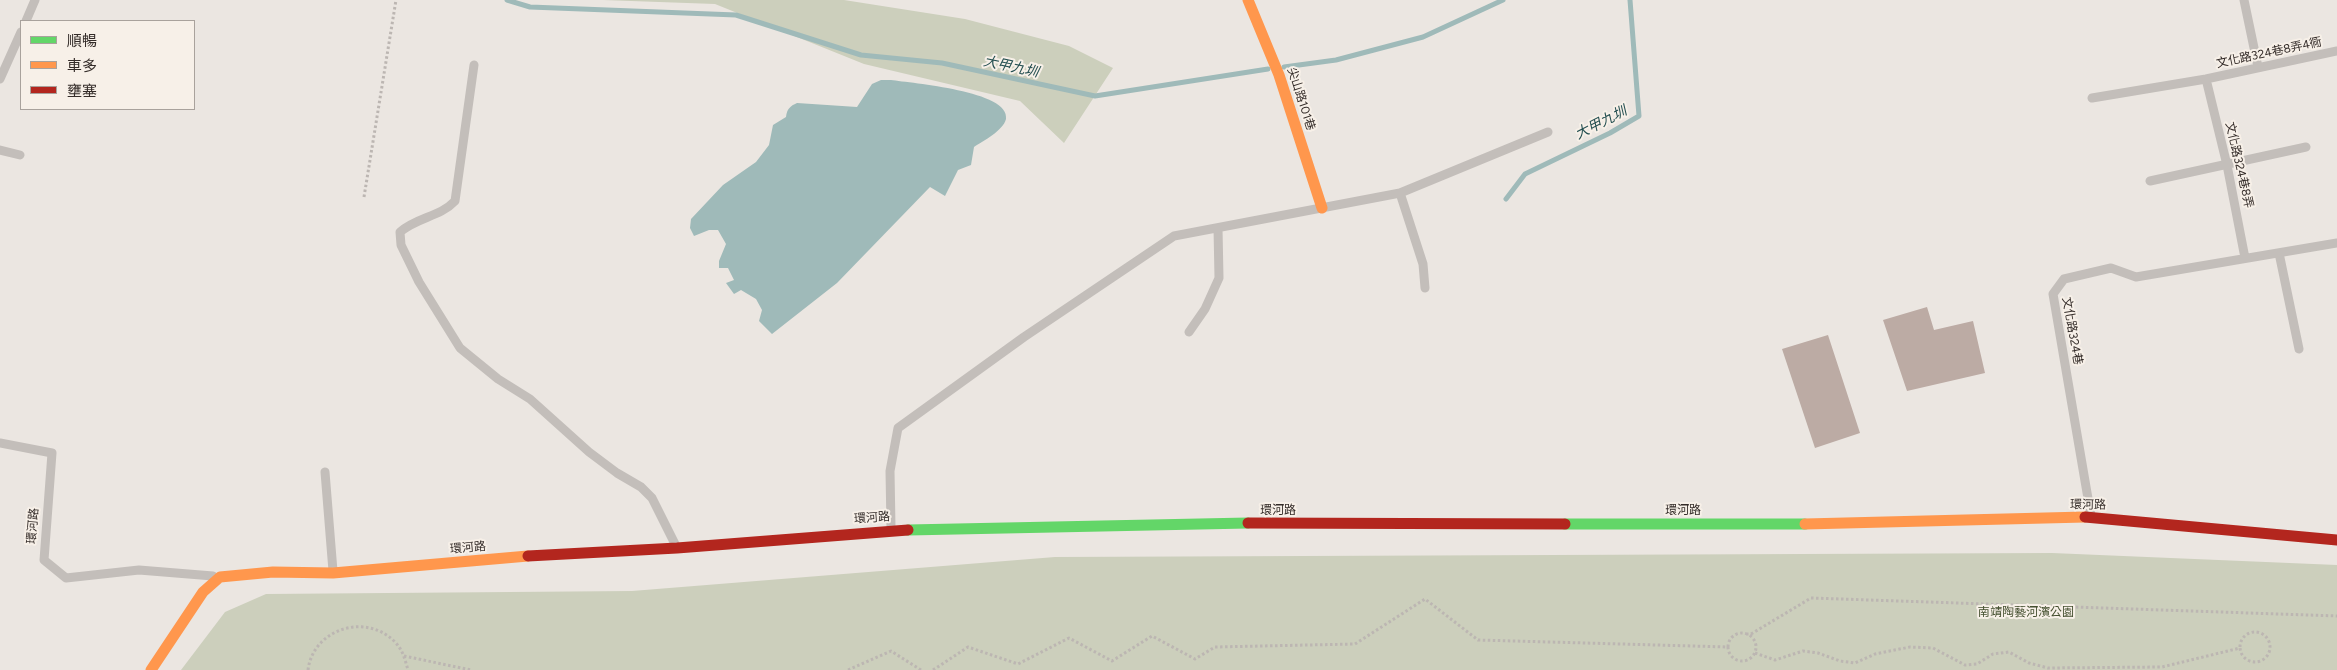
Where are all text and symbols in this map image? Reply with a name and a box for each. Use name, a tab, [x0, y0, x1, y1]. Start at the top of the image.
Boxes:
legend	[20, 20, 195, 110]
text: 順暢	[67, 32, 97, 50]
street label: 文化路324巷8弄4衕	[2215, 35, 2323, 71]
water label: 大甲九圳	[982, 53, 1040, 81]
text: 車多	[67, 57, 97, 75]
street label: 尖山路101巷	[1284, 66, 1318, 132]
text: 壅塞	[67, 82, 97, 100]
water label: 大甲九圳	[1572, 103, 1630, 143]
street label: 文化路324巷8弄	[2222, 120, 2256, 210]
street label: 文化路324巷	[2059, 296, 2085, 366]
street label: 環河路	[2070, 497, 2106, 513]
street label: 環河路	[1260, 503, 1296, 517]
street label: 環河路	[1665, 503, 1701, 517]
street label: 環河路	[24, 507, 42, 545]
street label: 環河路	[854, 510, 890, 526]
street label: 環河路	[449, 539, 487, 557]
park label: 南靖陶藝河濱公園	[1978, 605, 2074, 619]

